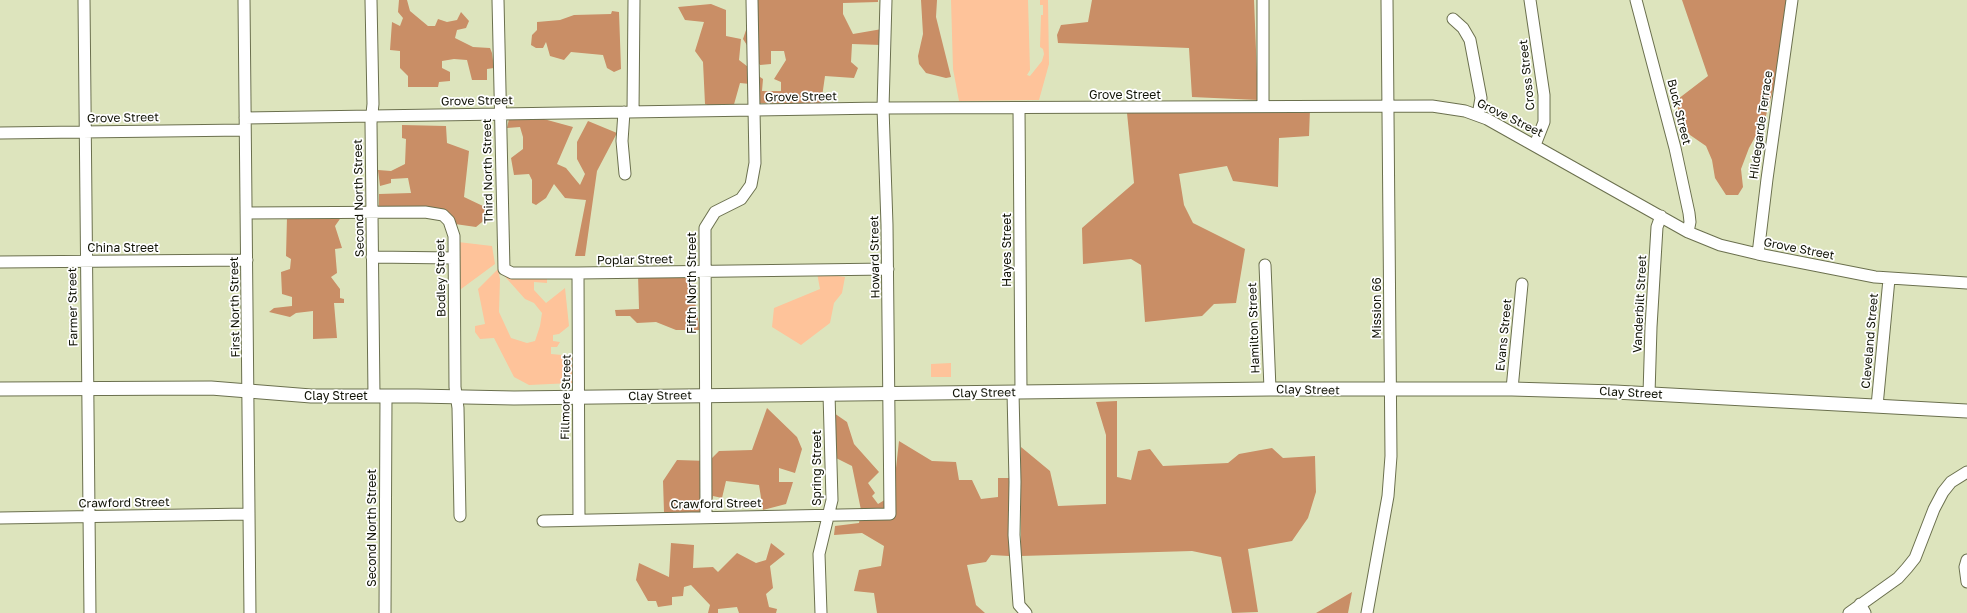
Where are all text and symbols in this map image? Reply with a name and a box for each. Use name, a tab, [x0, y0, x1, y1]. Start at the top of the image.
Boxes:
street label: Cross Street	[1516, 39, 1538, 111]
street label: Hildegarde Terrace	[1746, 70, 1776, 180]
street label: Buck Street	[1664, 78, 1694, 146]
street label: Grove Street	[1089, 88, 1161, 102]
street label: Grove Street	[765, 89, 837, 105]
street label: Grove Street	[441, 93, 513, 109]
street label: Grove Street	[1475, 96, 1545, 140]
street label: Grove Street	[87, 110, 159, 126]
street label: Third North Street	[480, 118, 496, 224]
street label: Second North Street	[351, 139, 367, 257]
street label: Hayes Street	[1000, 213, 1014, 287]
street label: Howard Street	[867, 215, 883, 299]
street label: Fifth North Street	[685, 232, 699, 334]
street label: Grove Street	[1762, 235, 1836, 263]
street label: Bodley Street	[433, 239, 449, 317]
street label: China Street	[87, 241, 159, 255]
street label: Poplar Street	[597, 252, 673, 268]
street label: Vanderbilt Street	[1630, 255, 1650, 353]
street label: First North Street	[227, 256, 243, 358]
street label: Farmer Street	[65, 267, 81, 347]
street label: Mission 66	[1370, 277, 1384, 339]
street label: Hamilton Street	[1245, 282, 1263, 374]
street label: Cleveland Street	[1859, 293, 1881, 389]
street label: Evans Street	[1493, 298, 1515, 372]
street label: Fillmore Street	[558, 354, 574, 440]
street label: Clay Street	[1276, 382, 1340, 398]
street label: Clay Street	[1599, 384, 1663, 402]
street label: Clay Street	[952, 385, 1016, 401]
street label: Clay Street	[628, 388, 692, 404]
street label: Clay Street	[304, 389, 368, 403]
street label: Spring Street	[810, 430, 824, 506]
street label: Second North Street	[365, 469, 379, 587]
street label: Crawford Street	[78, 495, 170, 511]
street label: Crawford Street	[670, 496, 762, 512]

